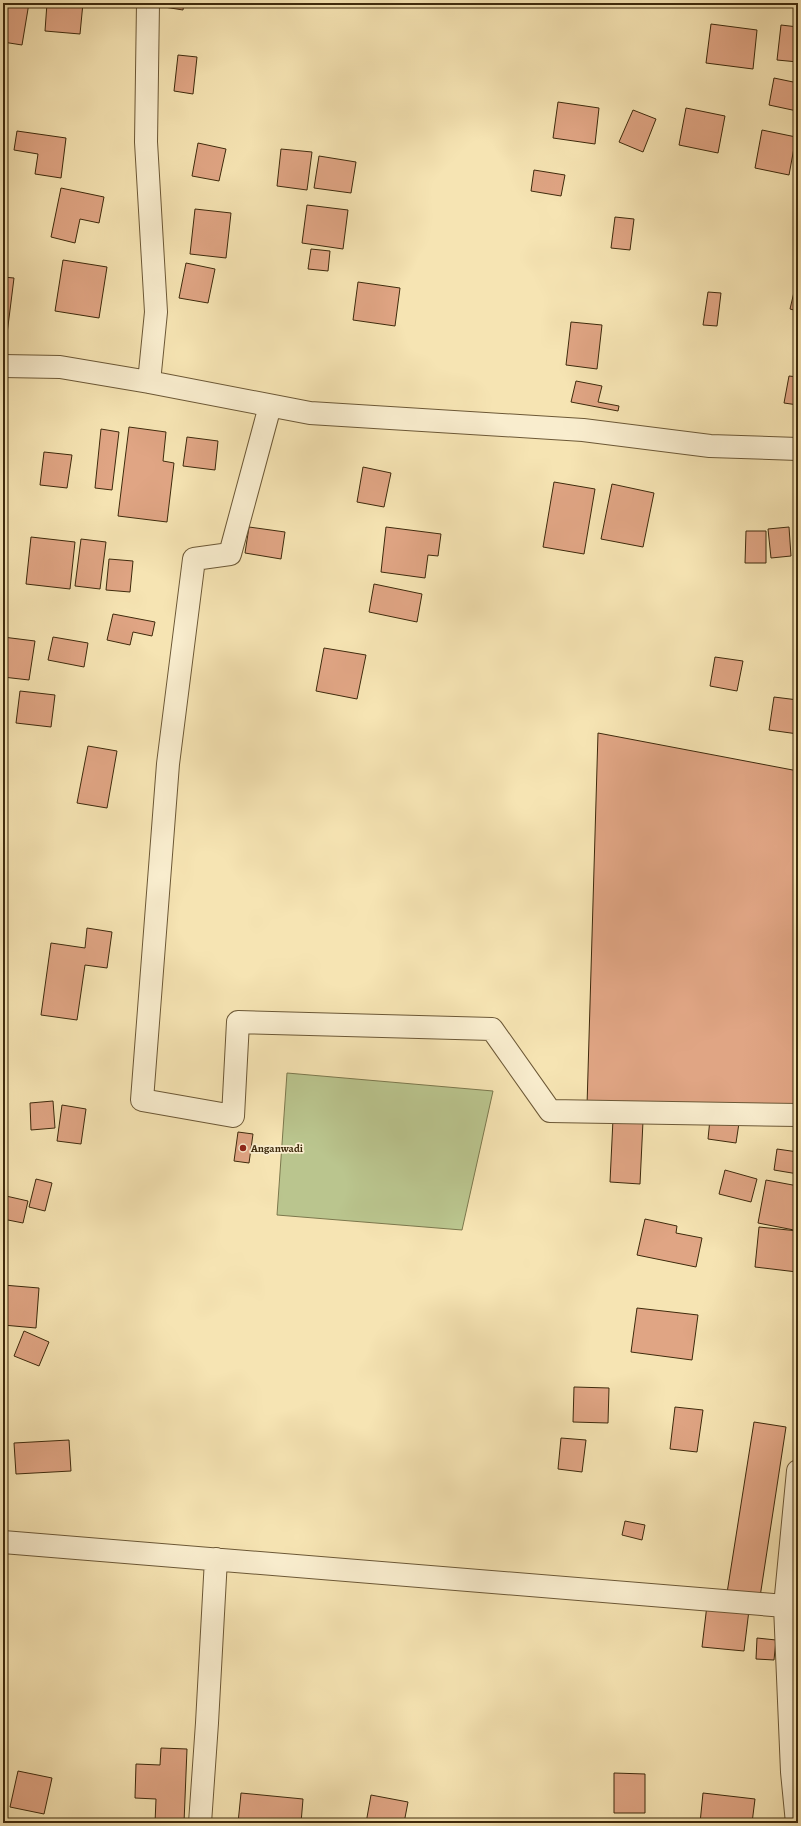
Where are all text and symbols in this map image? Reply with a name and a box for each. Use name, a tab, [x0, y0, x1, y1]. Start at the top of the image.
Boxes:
place label: Anganwadi	[250, 1141, 303, 1156]
marker: Anganwadi	[238, 1143, 248, 1153]

